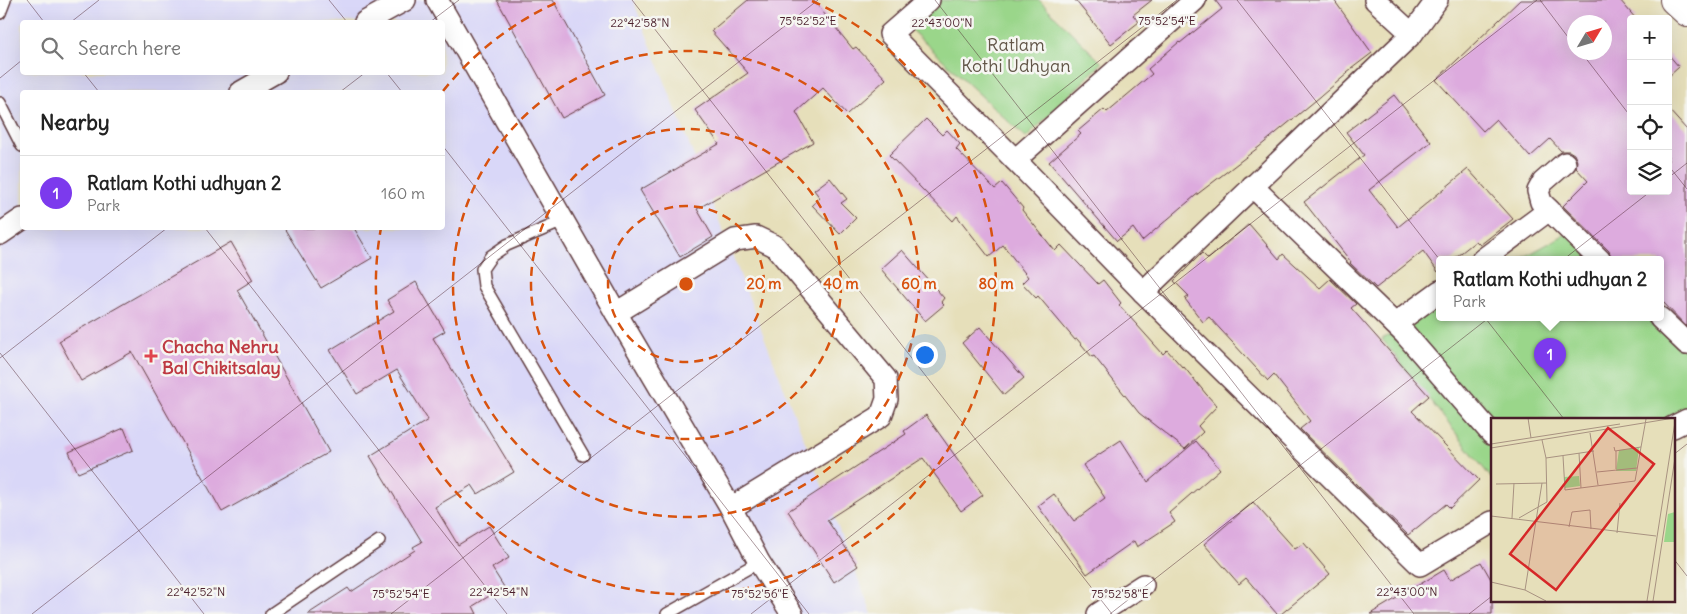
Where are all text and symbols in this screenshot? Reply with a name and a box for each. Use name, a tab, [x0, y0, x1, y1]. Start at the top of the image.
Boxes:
text: 75°52'52"E	[779, 13, 837, 28]
text: 75°52'54"E	[1138, 13, 1196, 28]
text: 22°42'58"N	[611, 15, 669, 30]
text: 22°43'00"N	[911, 15, 973, 30]
north arrow	[1567, 15, 1612, 60]
map controls	[1627, 15, 1672, 195]
button: +	[1627, 15, 1672, 60]
search box	[20, 20, 445, 75]
park label: Ratlam Kothi Udhyan	[961, 33, 1071, 77]
icon: search	[38, 34, 66, 62]
text: Search here	[78, 36, 181, 60]
button: −	[1627, 60, 1672, 105]
button: locate	[1627, 105, 1672, 150]
text: Nearby	[40, 109, 110, 136]
button: layers	[1627, 150, 1672, 195]
text: Ratlam Kothi udhyan 2	[87, 171, 281, 195]
text: 1	[53, 183, 59, 203]
text: 160 m	[381, 183, 425, 203]
text: Park	[87, 195, 120, 215]
popup	[1436, 256, 1664, 321]
text: Ratlam Kothi udhyan 2	[1453, 267, 1647, 291]
text: 20 m	[747, 274, 781, 293]
text: 40 m	[823, 274, 859, 293]
text: 60 m	[901, 274, 937, 293]
text: 80 m	[978, 274, 1014, 293]
centre of rings	[677, 275, 695, 293]
text: Park	[1453, 291, 1486, 311]
place label: Chacha Nehru Bal Chikitsalay	[162, 335, 281, 379]
pin: 1	[1534, 338, 1566, 379]
your location	[912, 342, 938, 368]
marker: Chacha Nehru Bal Chikitsalay	[144, 349, 158, 363]
inset map	[1491, 418, 1674, 602]
text: 22°42'52"N	[167, 584, 225, 599]
text: 22°42'54"N	[470, 584, 528, 599]
text: 22°43'00"N	[1376, 584, 1438, 599]
text: 75°52'54"E	[372, 586, 430, 601]
text: 75°52'56"E	[731, 586, 789, 601]
text: 75°52'58"E	[1091, 586, 1149, 601]

